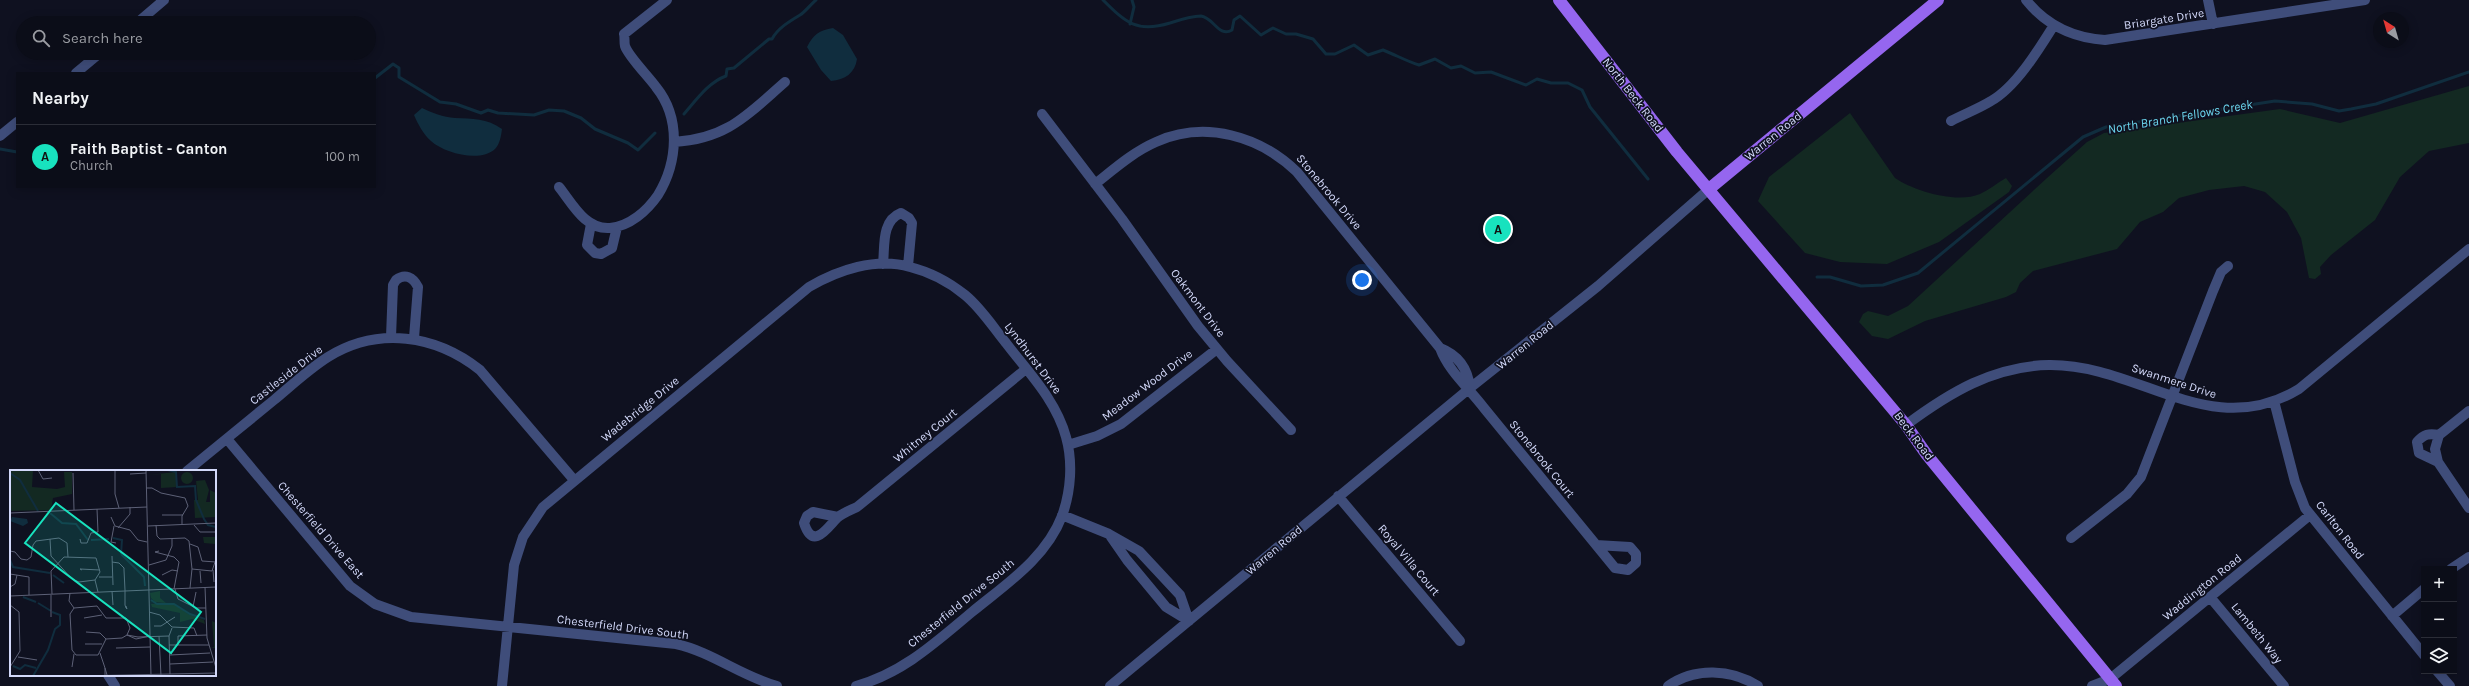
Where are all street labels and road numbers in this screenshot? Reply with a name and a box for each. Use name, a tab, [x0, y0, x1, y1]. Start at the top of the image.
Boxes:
street label: Briargate Drive	[2123, 6, 2205, 32]
street label: North Beck Road	[1600, 55, 1666, 135]
street label: Warren Road	[1742, 109, 1804, 163]
street label: Stonebrook Drive	[1293, 152, 1365, 232]
street label: Oakmont Drive	[1168, 266, 1228, 340]
street label: Warren Road	[1494, 318, 1556, 372]
street label: Lyndhurst Drive	[1002, 320, 1064, 396]
street label: Castleside Drive	[247, 342, 325, 408]
street label: Meadow Wood Drive	[1099, 346, 1195, 424]
street label: Swanmere Drive	[2130, 361, 2218, 401]
street label: Wadebridge Drive	[598, 373, 682, 445]
street label: Whitney Court	[890, 405, 960, 465]
street label: Beck Road	[1891, 409, 1937, 463]
street label: Stonebrook Court	[1506, 417, 1578, 501]
street label: Chesterfield Drive East	[275, 478, 367, 582]
street label: Carlton Road	[2313, 498, 2367, 562]
street label: Royal Villa Court	[1375, 521, 1443, 599]
street label: Warren Road	[1243, 522, 1305, 578]
street label: Waddington Road	[2160, 551, 2244, 623]
street label: Chesterfield Drive South	[905, 556, 1017, 650]
street label: Lambeth Way	[2228, 600, 2286, 666]
street label: Chesterfield Drive South	[556, 612, 690, 642]

